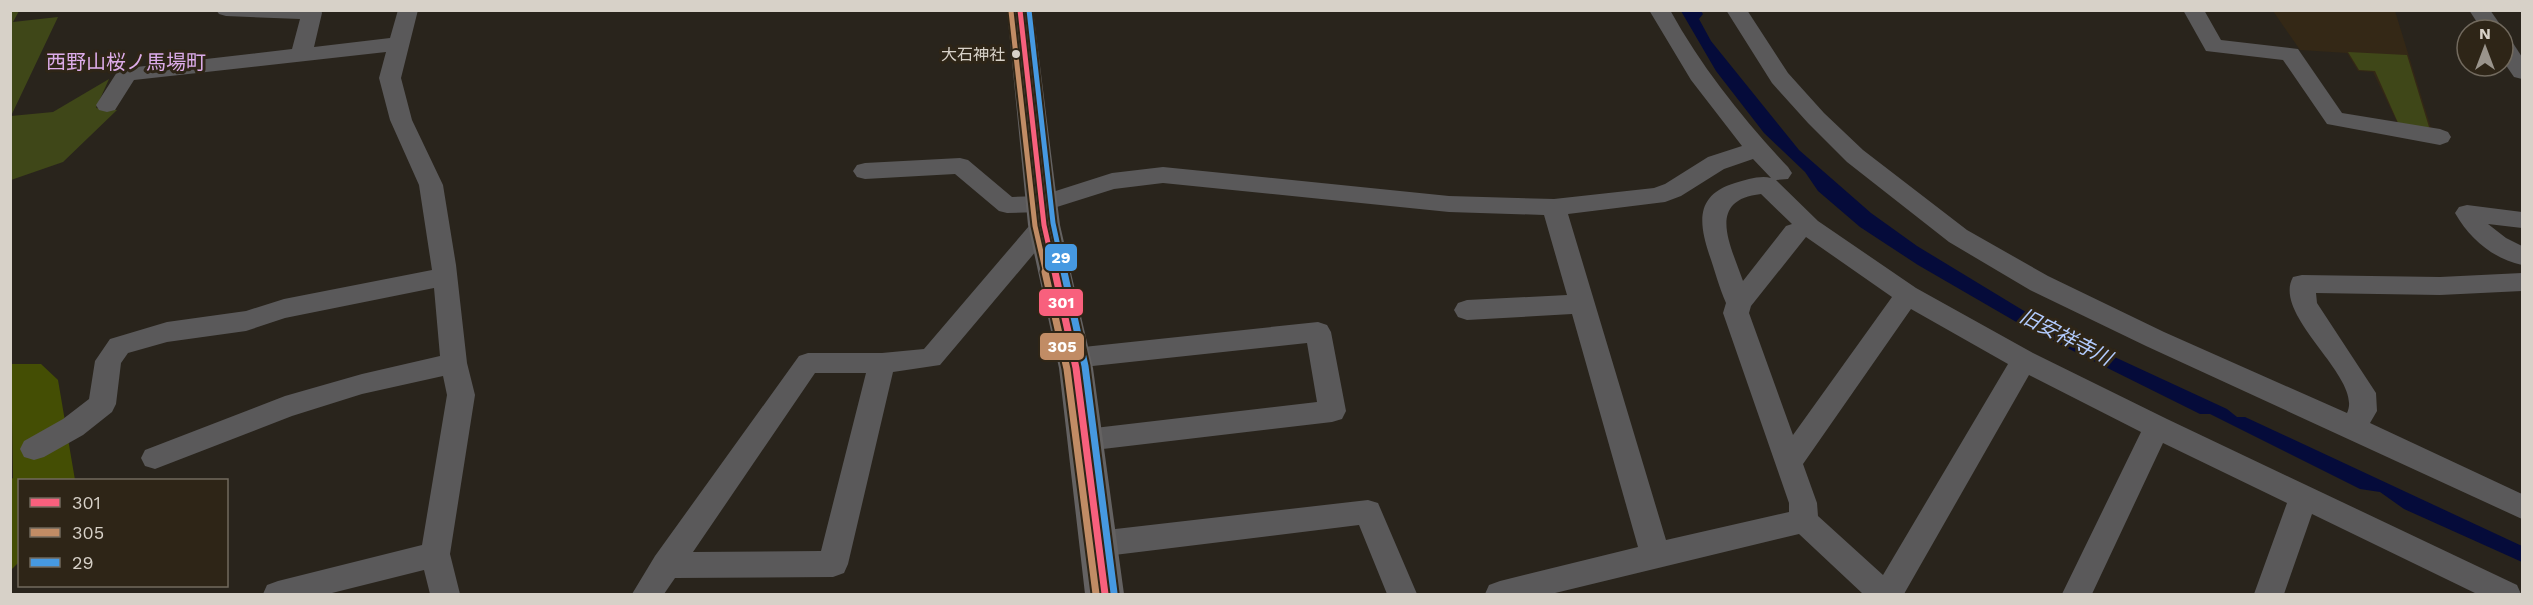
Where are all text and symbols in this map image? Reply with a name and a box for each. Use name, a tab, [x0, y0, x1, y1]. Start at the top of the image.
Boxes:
north arrow	[2455, 18, 2515, 78]
text: N	[2479, 24, 2491, 43]
place label: 大石神社	[941, 45, 1005, 64]
marker: 大石神社	[1010, 48, 1022, 60]
district label: 西野山桜ノ馬場町	[46, 50, 206, 74]
line badge: 29	[1044, 243, 1078, 272]
text: 29	[1051, 248, 1071, 267]
line badge: 301	[1038, 288, 1084, 317]
text: 301	[1048, 293, 1074, 312]
water label: 旧安祥寺川	[2016, 304, 2118, 371]
line badge: 305	[1039, 332, 1085, 361]
text: 305	[1047, 337, 1077, 356]
legend	[18, 479, 228, 587]
text: 301	[72, 492, 101, 513]
text: 305	[72, 522, 104, 543]
text: 29	[72, 552, 94, 573]

